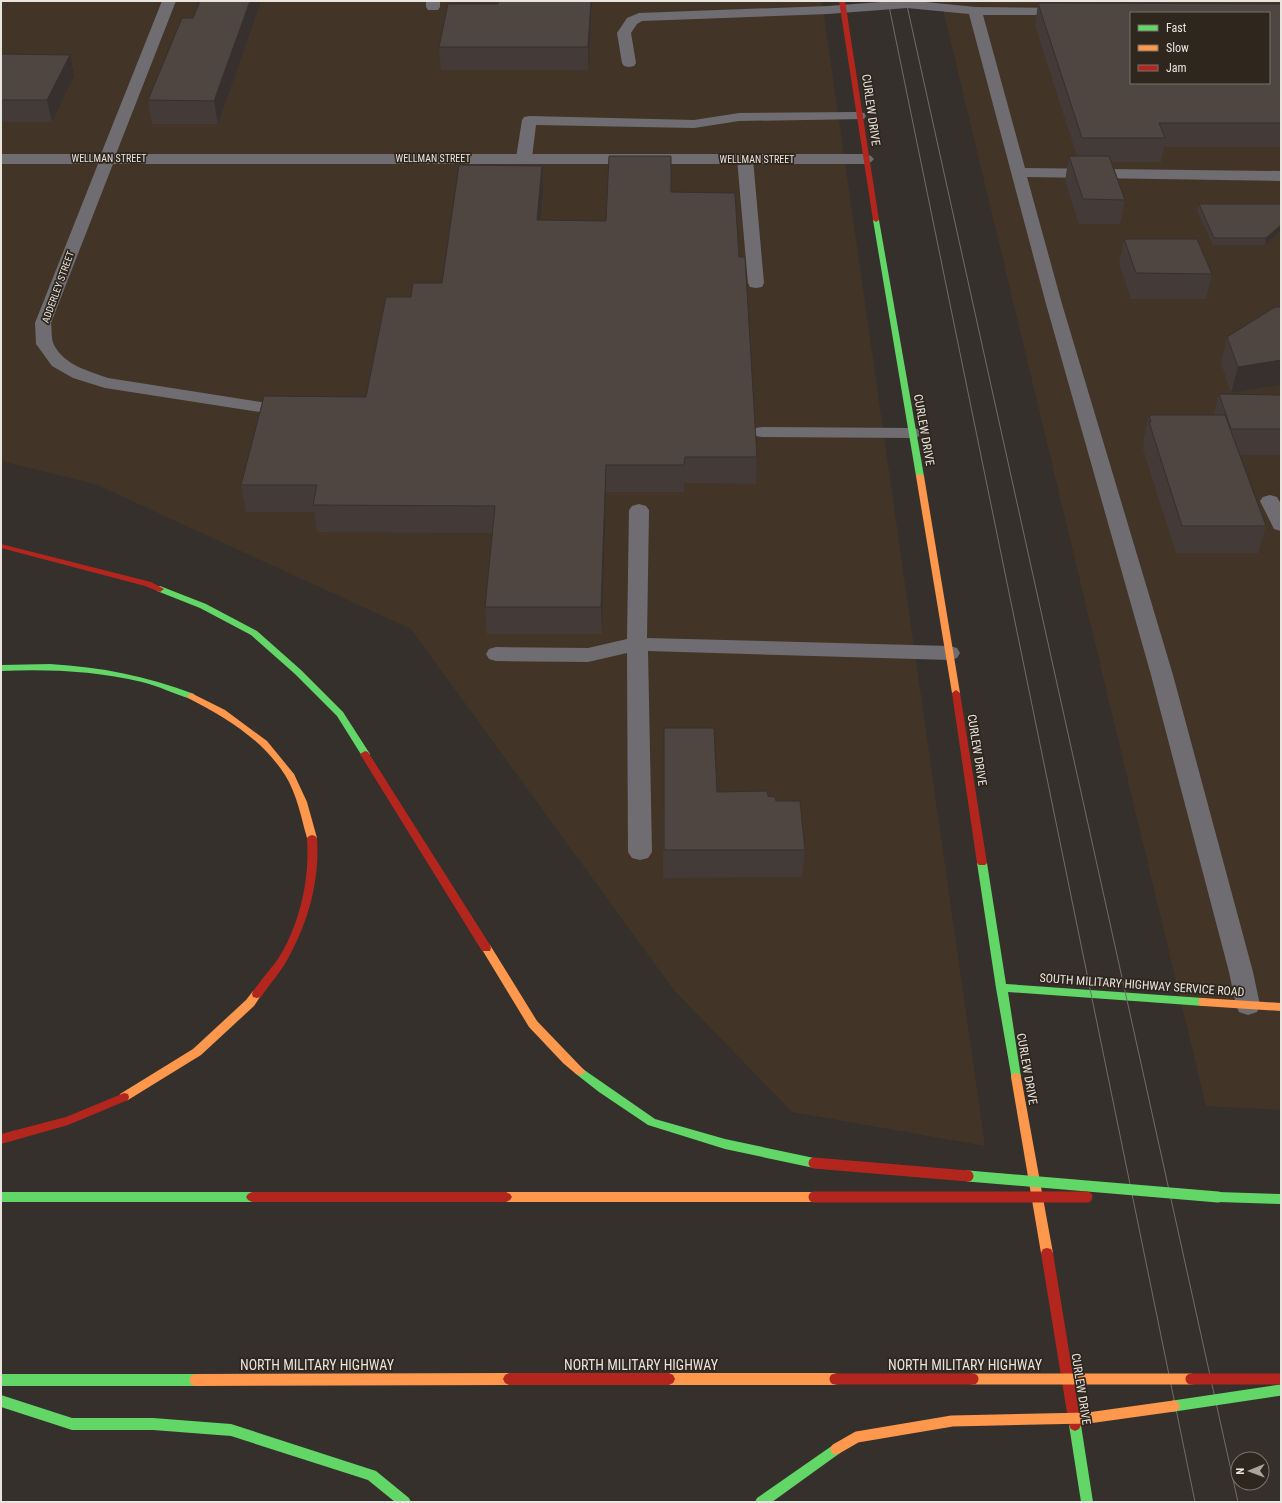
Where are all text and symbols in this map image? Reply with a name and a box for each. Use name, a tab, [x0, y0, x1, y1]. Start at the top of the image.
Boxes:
legend	[1130, 12, 1270, 84]
text: Fast	[1166, 21, 1187, 35]
text: Slow	[1166, 41, 1189, 55]
text: Jam	[1166, 61, 1187, 75]
street label: CURLEW DRIVE	[859, 73, 883, 147]
street label: WELLMAN STREET	[72, 153, 146, 164]
street label: WELLMAN STREET	[396, 153, 470, 164]
street label: WELLMAN STREET	[720, 154, 794, 165]
street label: ADDERLEY STREET	[40, 250, 76, 324]
street label: CURLEW DRIVE	[911, 393, 937, 467]
street label: CURLEW DRIVE	[964, 713, 990, 787]
street label: SOUTH MILITARY HIGHWAY SERVICE ROAD	[1039, 971, 1245, 999]
street label: CURLEW DRIVE	[1014, 1032, 1040, 1106]
street label: CURLEW DRIVE	[1068, 1352, 1094, 1426]
street label: NORTH MILITARY HIGHWAY	[240, 1357, 395, 1373]
street label: NORTH MILITARY HIGHWAY	[564, 1357, 719, 1373]
street label: NORTH MILITARY HIGHWAY	[888, 1357, 1043, 1373]
north arrow	[1230, 1451, 1270, 1491]
text: N	[1234, 1467, 1247, 1475]

